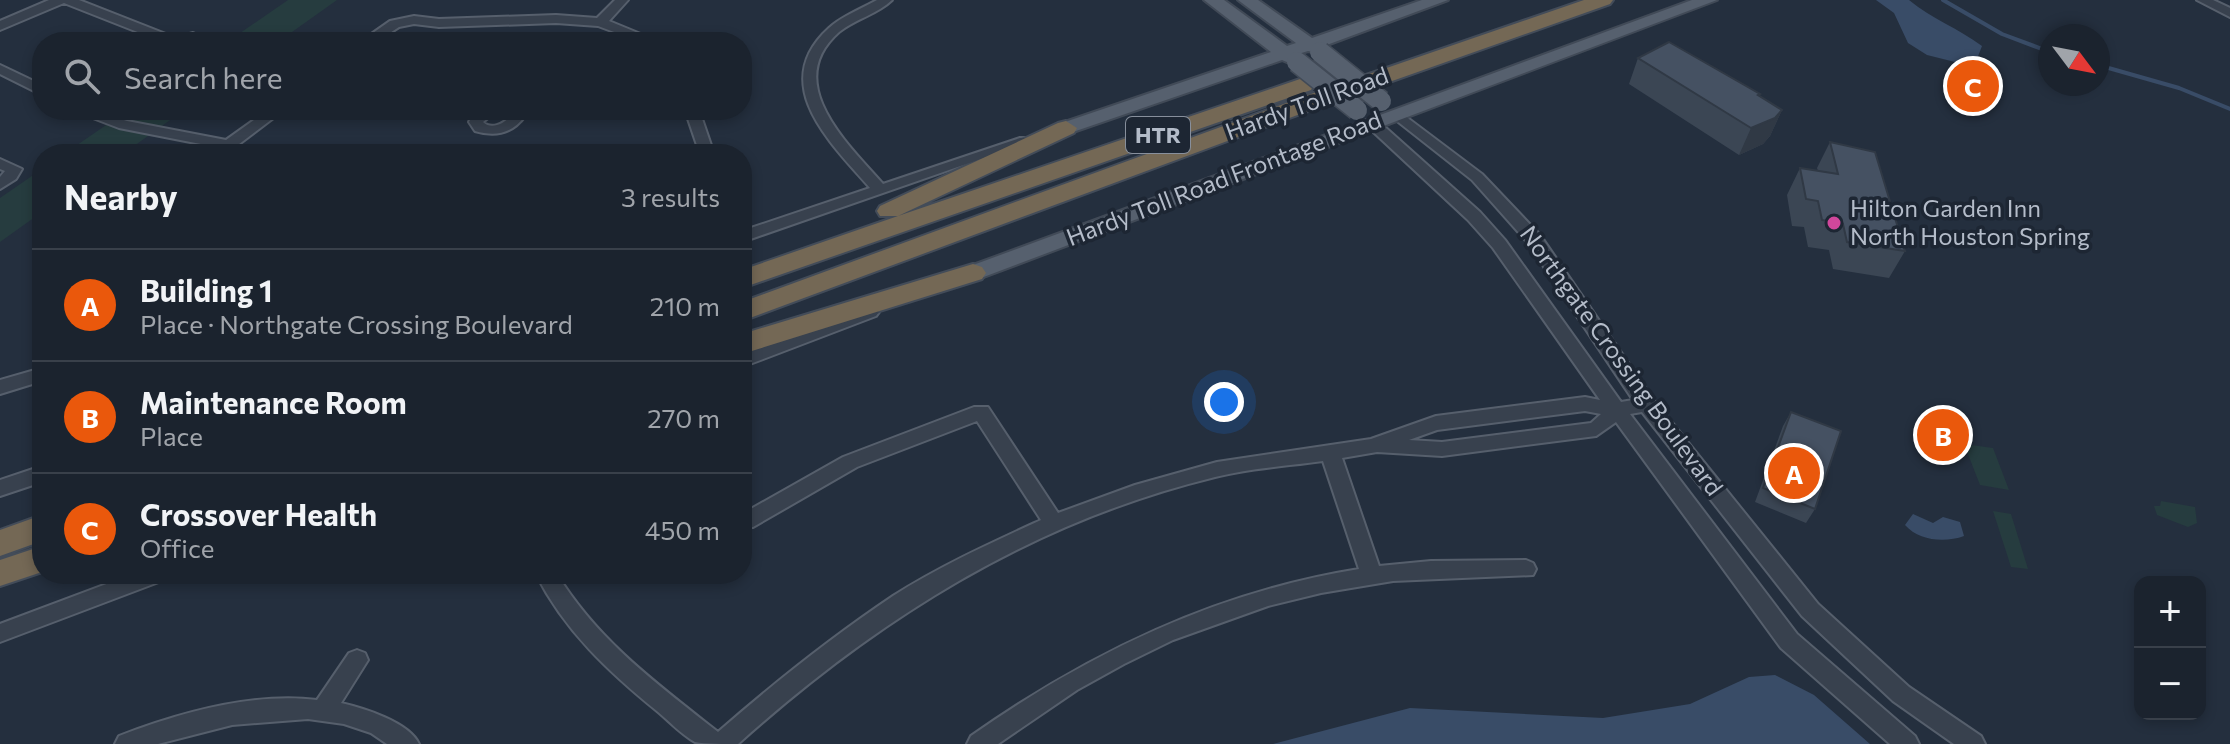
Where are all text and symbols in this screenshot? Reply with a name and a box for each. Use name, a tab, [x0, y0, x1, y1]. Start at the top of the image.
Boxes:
north arrow	[2038, 24, 2110, 96]
search box	[32, 32, 752, 120]
icon: search	[60, 54, 104, 98]
pin: C	[1947, 56, 1999, 116]
text: Search here	[124, 58, 283, 95]
street label: Hardy Toll Road	[1221, 60, 1392, 146]
street label: Hardy Toll Road Frontage Road	[1062, 104, 1385, 251]
road number: HTR	[1126, 117, 1190, 153]
text: Nearby	[64, 175, 178, 217]
text: 3 results	[621, 181, 720, 212]
place label: Hilton Garden Inn North Houston Spring	[1850, 193, 2090, 250]
marker: Hilton Garden Inn North Houston Spring	[1825, 214, 1843, 232]
street label: Northgate Crossing Boulevard	[1515, 220, 1730, 501]
text: Building 1	[140, 271, 273, 308]
text: A	[81, 290, 99, 321]
text: 210 m	[650, 290, 720, 321]
text: Place · Northgate Crossing Boulevard	[140, 308, 573, 339]
your location	[1204, 382, 1244, 422]
text: Maintenance Room	[140, 383, 407, 420]
text: B	[81, 402, 99, 433]
text: 270 m	[647, 402, 720, 433]
pin: B	[1917, 405, 1969, 465]
text: Place	[140, 420, 203, 451]
pin: A	[1768, 443, 1820, 503]
text: Crossover Health	[140, 495, 377, 532]
text: C	[81, 514, 99, 545]
text: 450 m	[645, 514, 720, 545]
text: Office	[140, 532, 214, 563]
map controls	[2134, 576, 2206, 720]
button: +	[2134, 576, 2206, 648]
button: −	[2134, 648, 2206, 720]

